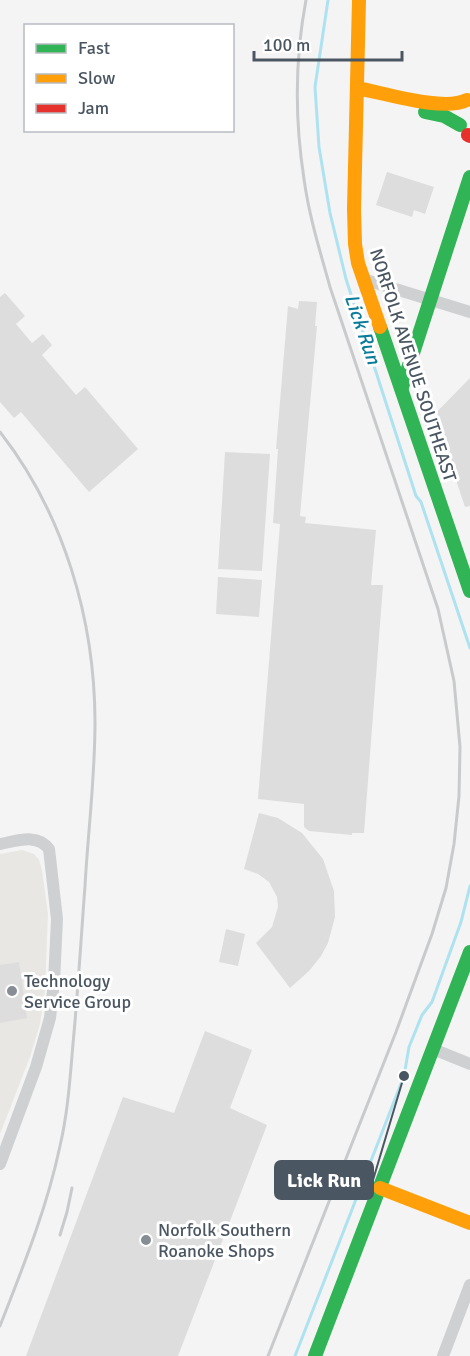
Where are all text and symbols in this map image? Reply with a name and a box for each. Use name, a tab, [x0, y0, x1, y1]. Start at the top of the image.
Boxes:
legend	[24, 24, 234, 132]
scale bar	[254, 24, 402, 62]
text: 100 m	[263, 34, 310, 56]
text: Fast	[78, 37, 110, 59]
text: Slow	[78, 67, 115, 89]
text: Jam	[78, 97, 109, 119]
street label: NORFOLK AVENUE SOUTHEAST	[365, 246, 461, 484]
water label: Lick Run	[339, 291, 387, 369]
place label: Technology Service Group	[24, 970, 131, 1013]
marker: Technology Service Group	[5, 984, 19, 998]
callout: Lick Run	[275, 1161, 373, 1199]
text: Lick Run	[287, 1168, 361, 1193]
place label: Norfolk Southern Roanoke Shops	[158, 1219, 291, 1262]
marker: Norfolk Southern Roanoke Shops	[139, 1233, 153, 1247]

